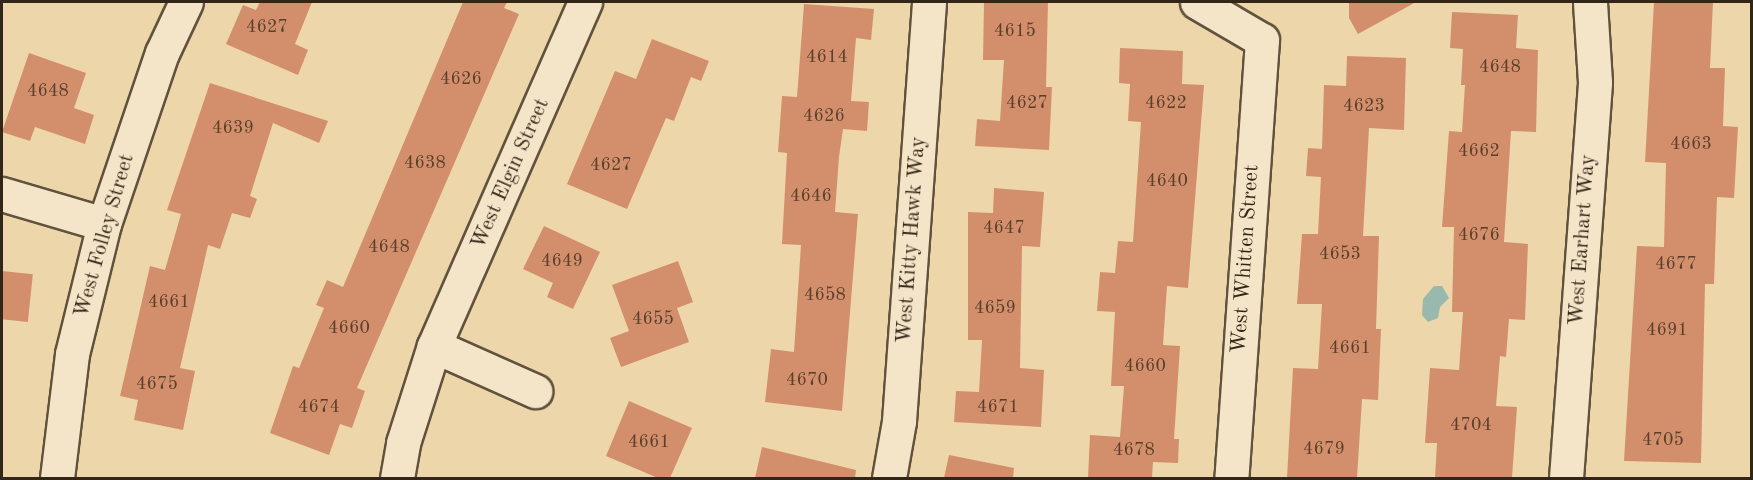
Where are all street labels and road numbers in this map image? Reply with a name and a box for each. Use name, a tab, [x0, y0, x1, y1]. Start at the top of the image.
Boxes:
street label: West Elgin Street	[466, 95, 556, 253]
street label: West Kitty Hawk Way	[892, 136, 932, 344]
street label: West Folley Street	[70, 151, 140, 321]
street label: West Earhart Way	[1564, 154, 1602, 326]
street label: West Whitten Street	[1227, 164, 1265, 354]

